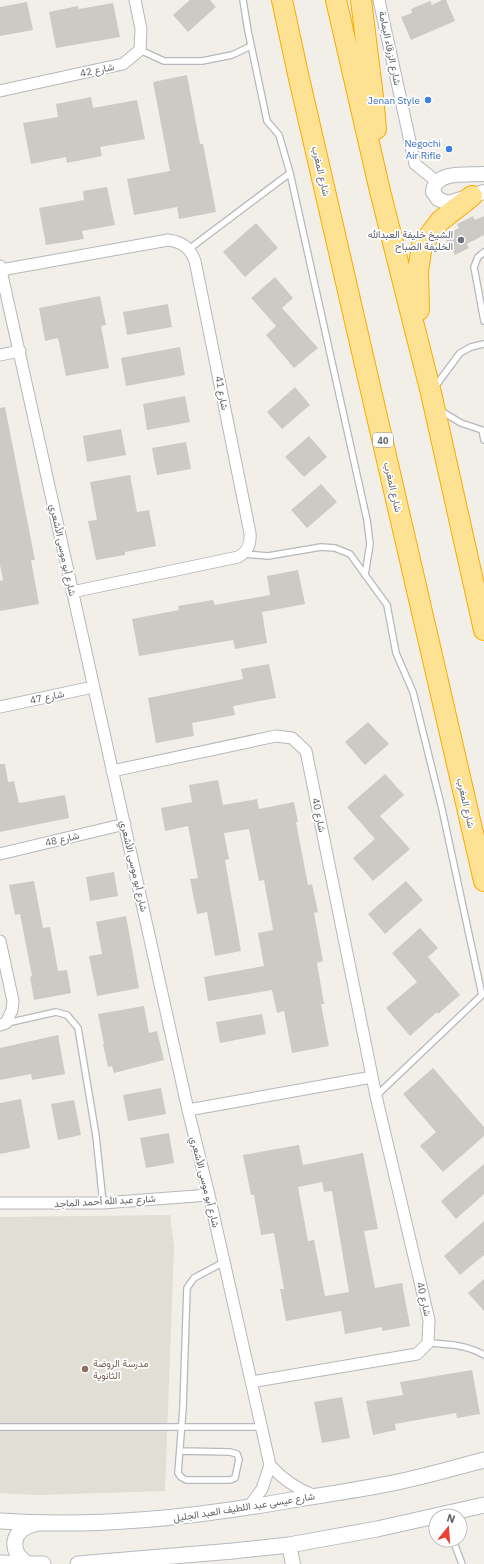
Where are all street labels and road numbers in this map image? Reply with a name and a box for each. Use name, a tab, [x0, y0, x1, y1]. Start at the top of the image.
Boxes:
street label: شارع الزرقاء اليمامة	[376, 10, 404, 86]
street label: شارع 42	[79, 60, 115, 80]
street label: شارع المغرب	[309, 145, 333, 197]
street label: شارع 41	[212, 375, 232, 411]
road number: 40	[373, 433, 393, 447]
street label: شارع المغرب	[381, 461, 405, 513]
street label: شارع أبو موسى الأشعري	[45, 503, 79, 598]
street label: شارع 47	[29, 687, 65, 707]
street label: شارع المغرب	[454, 777, 478, 829]
street label: شارع 40	[309, 797, 329, 833]
street label: شارع أبو موسى الأشعري	[115, 819, 151, 914]
street label: شارع 48	[44, 829, 80, 849]
street label: شارع أبو موسى الأشعري	[185, 1135, 223, 1230]
street label: شارع عبد الله أحمد الماجد	[54, 1192, 156, 1210]
street label: شارع 40	[414, 1281, 434, 1317]
street label: شارع عيسى عبد اللطيف العبد الجليل	[172, 1489, 316, 1525]

